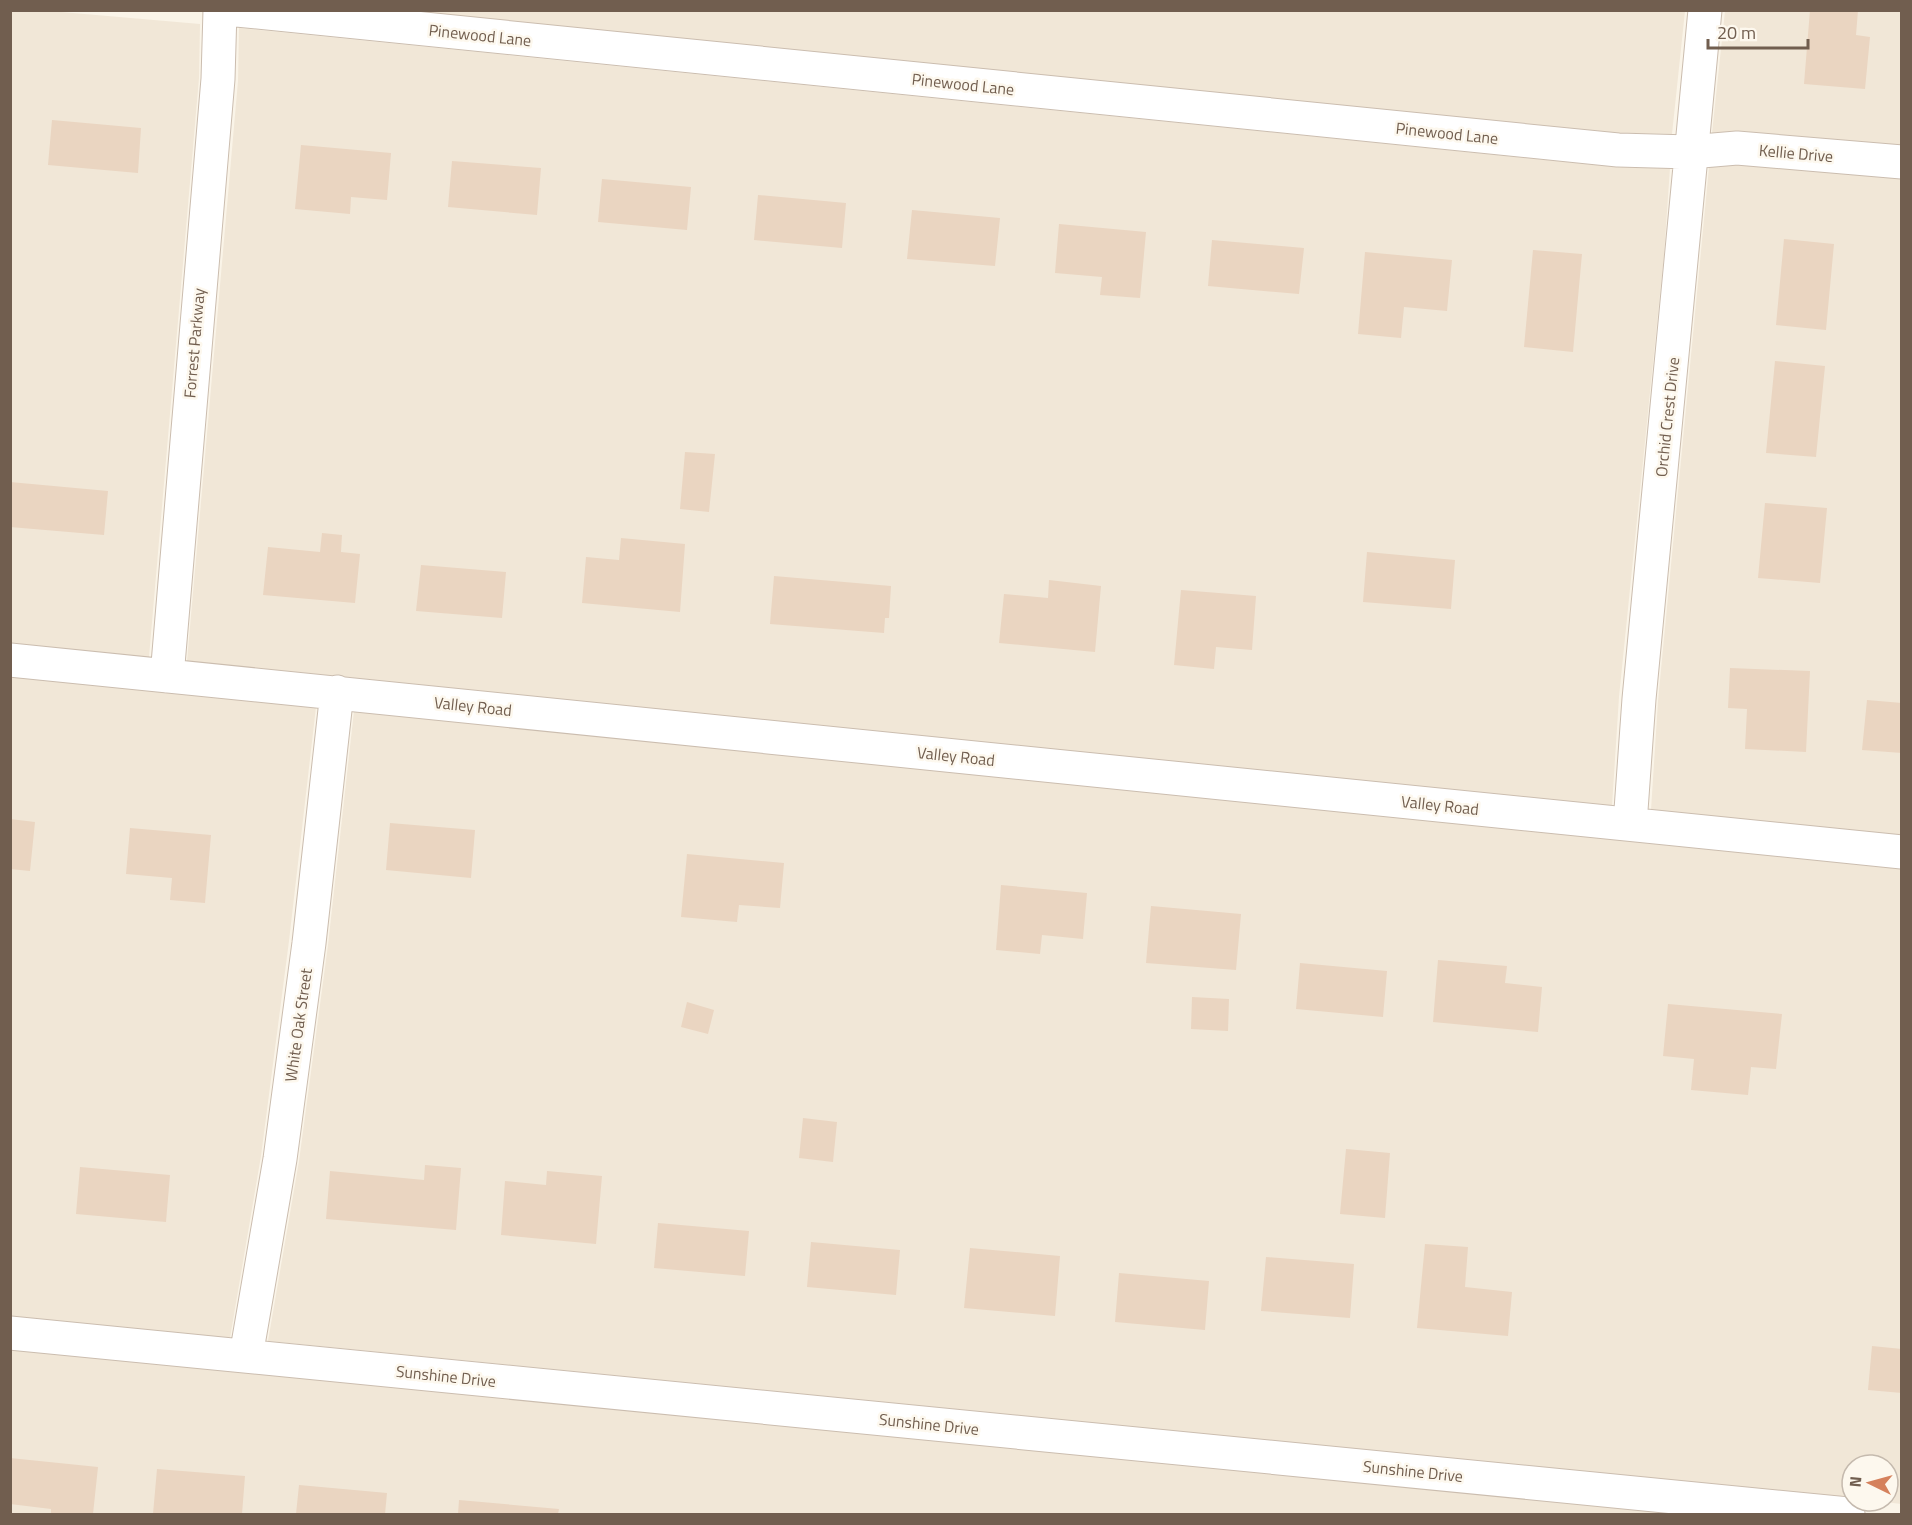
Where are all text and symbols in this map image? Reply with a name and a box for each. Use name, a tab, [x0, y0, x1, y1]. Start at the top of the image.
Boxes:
scale bar	[1708, 12, 1808, 50]
street label: Pinewood Lane	[428, 18, 532, 52]
text: 20 m	[1717, 19, 1756, 46]
street label: Pinewood Lane	[911, 67, 1015, 101]
street label: Pinewood Lane	[1395, 116, 1499, 150]
street label: Kellie Drive	[1758, 138, 1834, 168]
street label: Forrest Parkway	[177, 287, 211, 399]
street label: Orchid Crest Drive	[1649, 356, 1685, 478]
street label: Valley Road	[433, 690, 513, 722]
street label: Valley Road	[916, 740, 996, 772]
street label: Valley Road	[1400, 789, 1480, 821]
street label: White Oak Street	[278, 966, 318, 1083]
street label: Sunshine Drive	[395, 1359, 497, 1393]
street label: Sunshine Drive	[878, 1407, 980, 1441]
north arrow	[1840, 1453, 1900, 1513]
street label: Sunshine Drive	[1362, 1454, 1464, 1488]
text: N	[1843, 1475, 1867, 1488]

